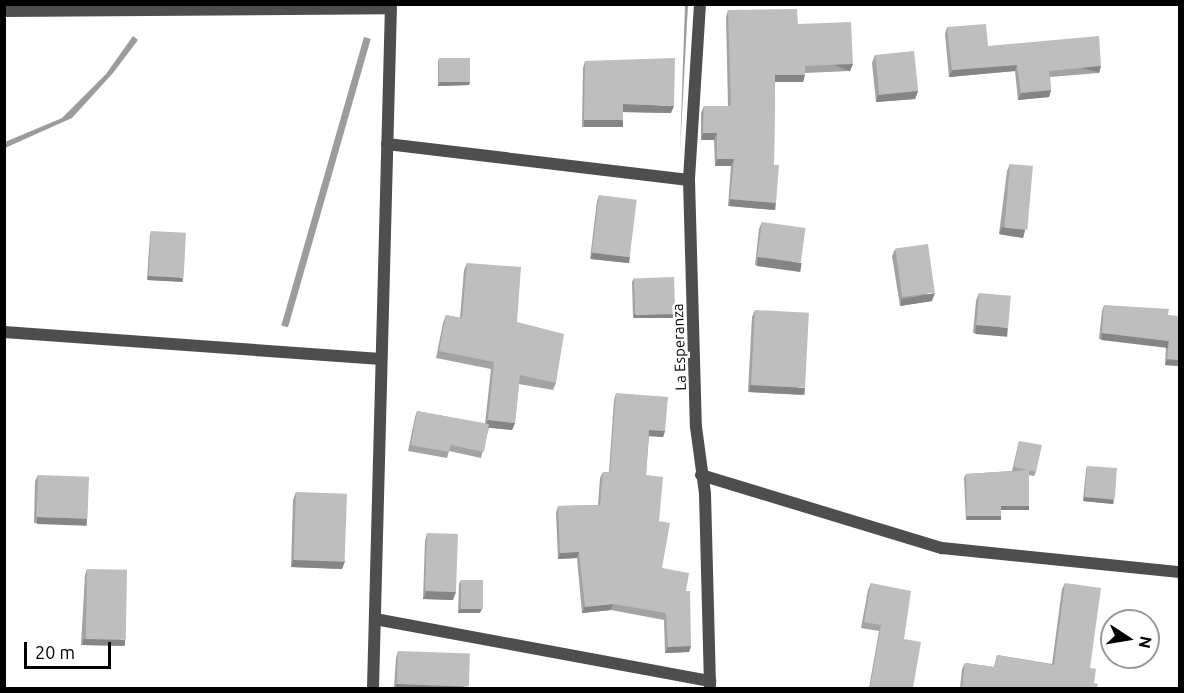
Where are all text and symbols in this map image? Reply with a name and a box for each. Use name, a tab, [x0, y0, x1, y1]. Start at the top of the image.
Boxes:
street label: La Esperanza	[668, 303, 690, 391]
north arrow	[1100, 609, 1160, 669]
scale bar	[27, 630, 114, 668]
text: N	[1136, 635, 1156, 650]
text: 20 m	[35, 642, 75, 662]

